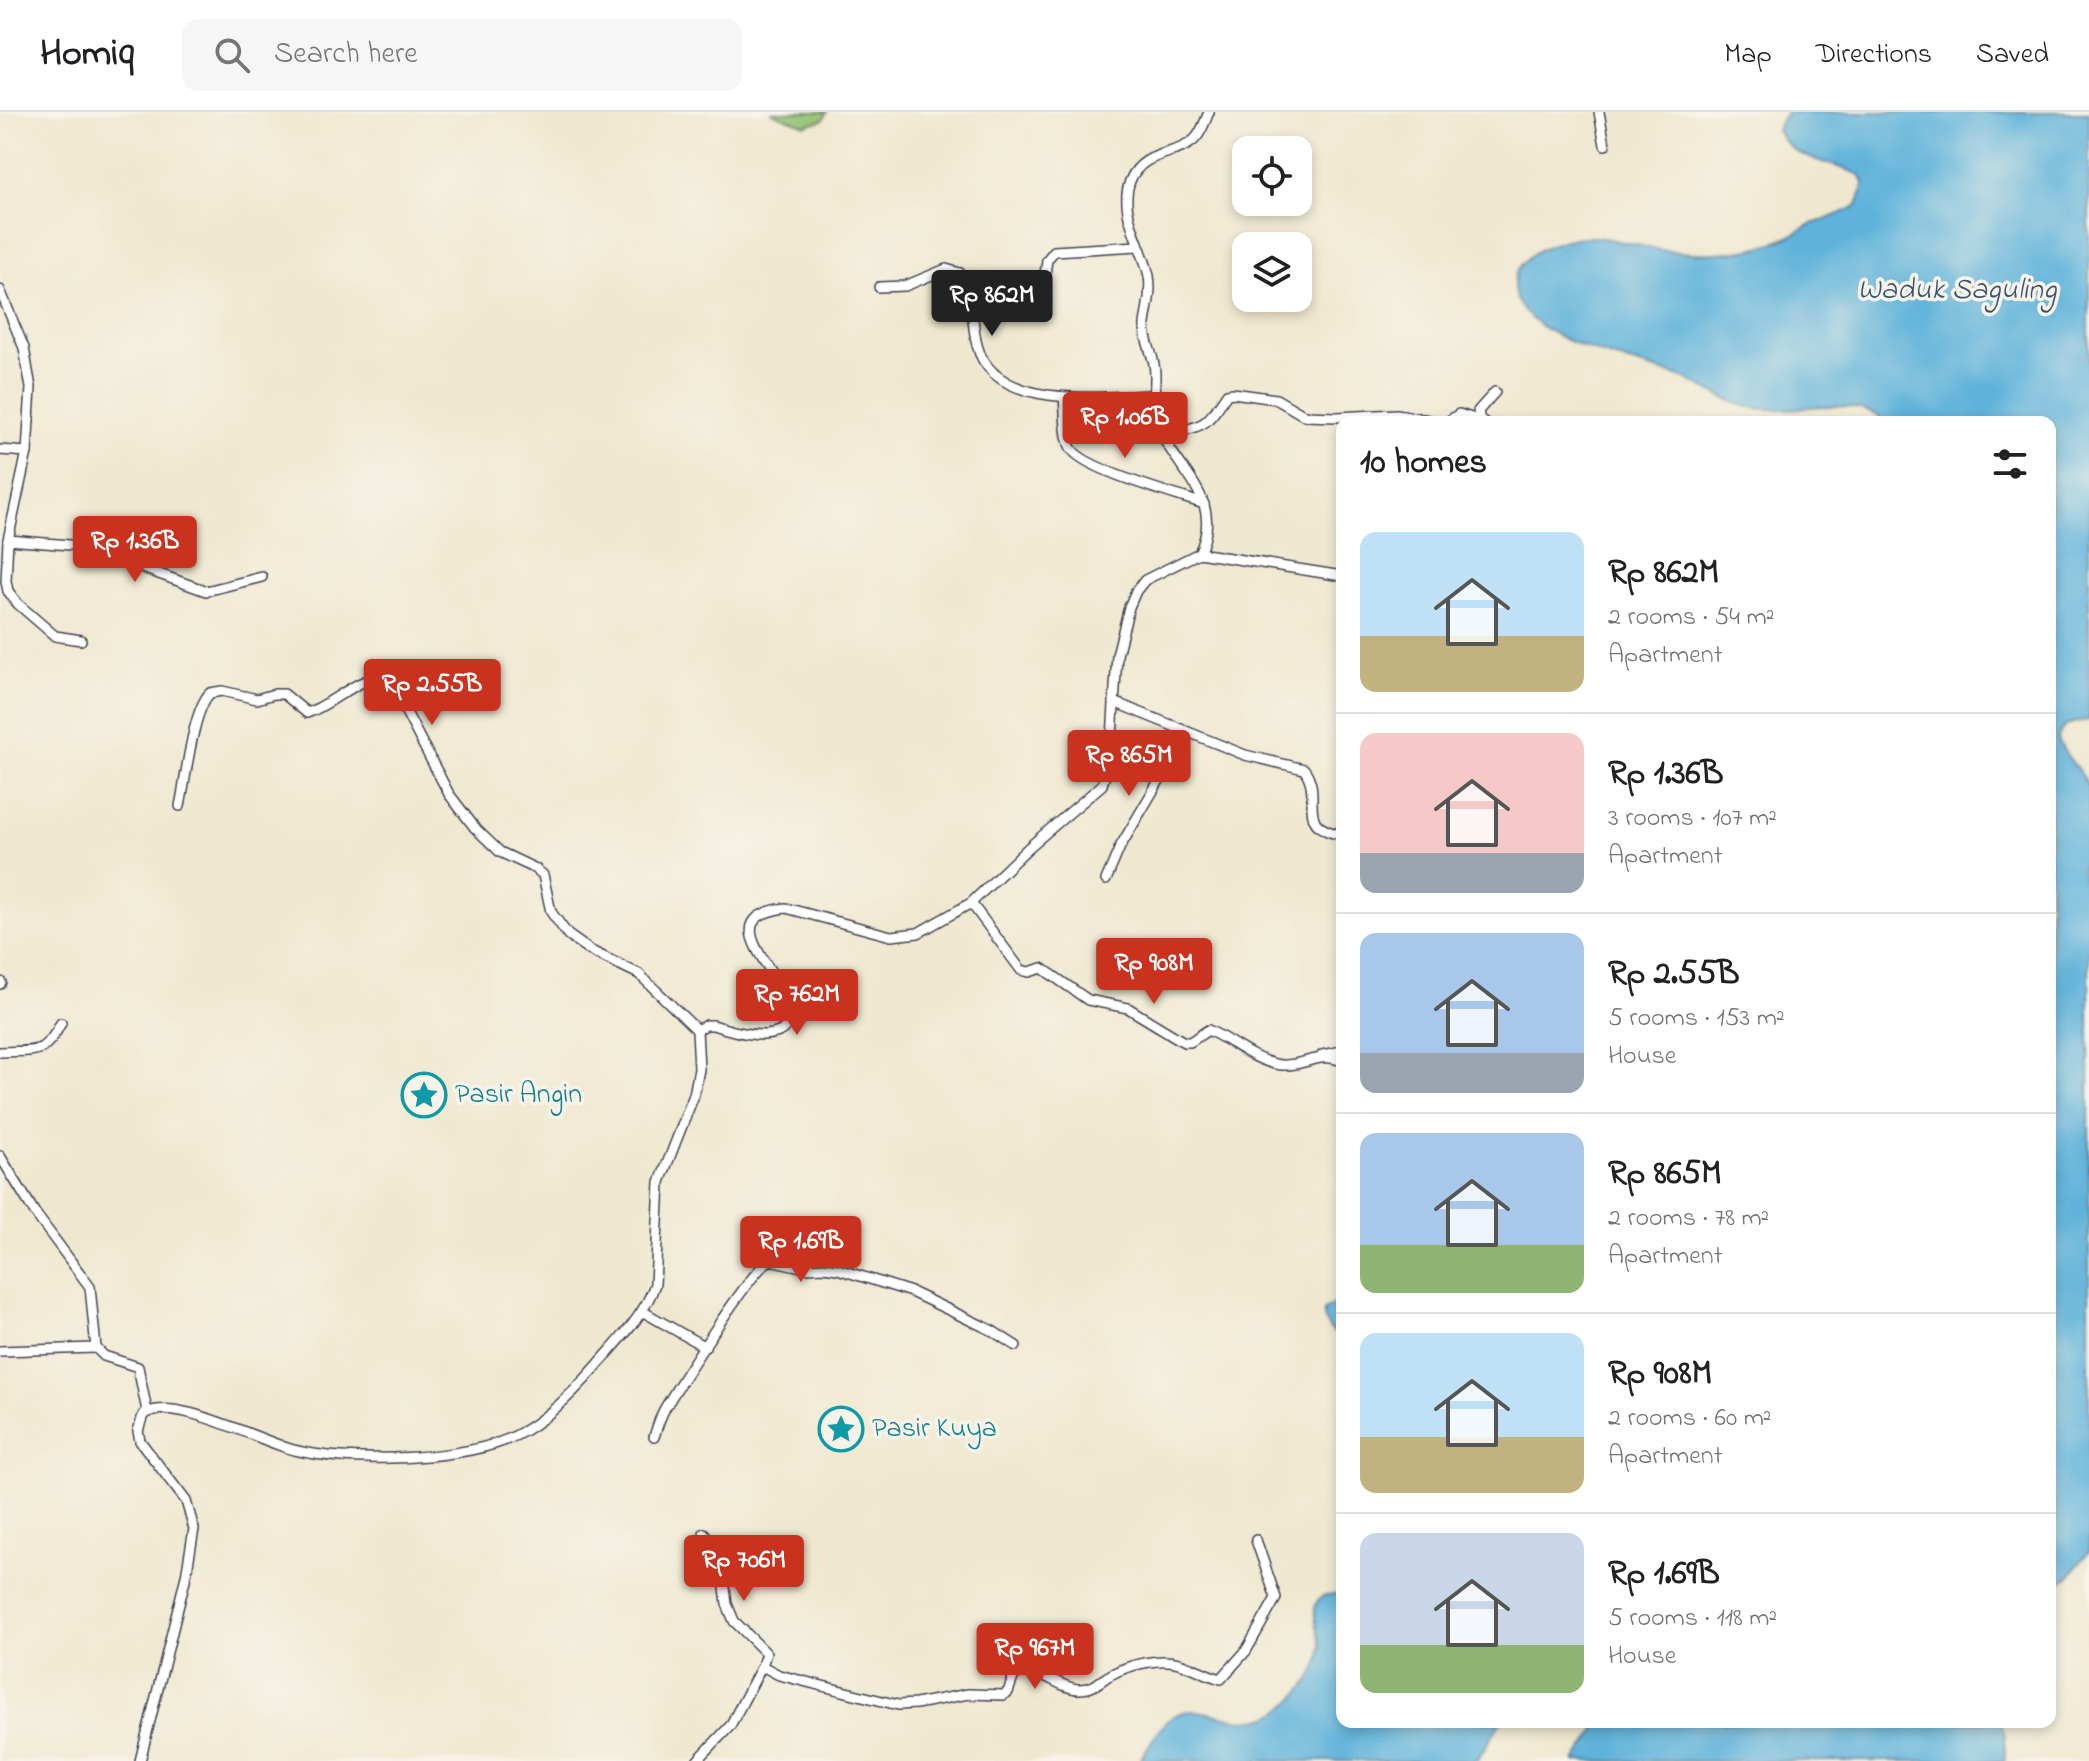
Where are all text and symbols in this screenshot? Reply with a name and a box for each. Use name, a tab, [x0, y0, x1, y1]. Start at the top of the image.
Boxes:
search box	[182, 19, 742, 91]
text: Homiq	[40, 27, 134, 83]
icon: search	[210, 33, 254, 77]
text: Search here	[274, 33, 418, 77]
text: Map	[1724, 35, 1772, 76]
text: Directions	[1816, 35, 1932, 76]
text: Saved	[1976, 35, 2049, 76]
map controls	[1232, 136, 1312, 312]
button: locate	[1232, 136, 1312, 216]
button: layers	[1232, 232, 1312, 312]
water label: Waduk Saguling	[1858, 269, 2057, 313]
pin: Rp 862M	[918, 270, 1066, 338]
text: Rp 862M	[950, 277, 1034, 315]
pin: Rp 1.06B	[1042, 392, 1208, 460]
text: Rp 1.06B	[1081, 399, 1169, 437]
text: 10 homes	[1360, 439, 1487, 489]
icon: filters	[1988, 442, 2032, 486]
pin: Rp 1.36B	[52, 516, 218, 584]
text: Rp 1.36B	[91, 523, 179, 561]
text: Rp 862M	[1608, 549, 1719, 599]
icon: home	[1424, 564, 1520, 660]
text: 2 rooms · 54 m²	[1608, 599, 1774, 637]
text: Apartment	[1608, 637, 1722, 675]
pin: Rp 2.55B	[349, 659, 515, 727]
text: Rp 2.55B	[382, 666, 482, 704]
pin: Rp 865M	[1055, 730, 1203, 798]
text: Rp 865M	[1086, 737, 1172, 775]
text: Rp 1.36B	[1608, 750, 1723, 800]
icon: home	[1424, 765, 1520, 861]
text: 3 rooms · 107 m²	[1608, 800, 1777, 838]
text: Apartment	[1608, 838, 1722, 876]
pin: Rp 908M	[1080, 938, 1228, 1006]
text: Rp 908M	[1114, 945, 1194, 983]
text: Rp 2.55B	[1608, 950, 1739, 1000]
icon: home	[1424, 965, 1520, 1061]
pin: Rp 762M	[723, 969, 871, 1037]
text: Rp 762M	[754, 976, 840, 1014]
text: 5 rooms · 153 m²	[1608, 1000, 1785, 1038]
text: House	[1608, 1038, 1676, 1076]
place icon: Pasir Angin	[400, 1071, 448, 1119]
place label: Pasir Angin	[455, 1075, 582, 1116]
text: Rp 865M	[1608, 1150, 1722, 1200]
icon: home	[1424, 1165, 1520, 1261]
text: 2 rooms · 78 m²	[1608, 1200, 1769, 1238]
pin: Rp 1.69B	[718, 1216, 884, 1284]
text: Rp 1.69B	[758, 1223, 844, 1261]
text: Apartment	[1608, 1238, 1722, 1276]
text: Rp 908M	[1608, 1350, 1712, 1400]
icon: home	[1424, 1365, 1520, 1461]
text: 2 rooms · 60 m²	[1608, 1400, 1772, 1438]
place icon: Pasir Kuya	[817, 1405, 865, 1453]
place label: Pasir Kuya	[872, 1409, 997, 1450]
text: Apartment	[1608, 1438, 1722, 1476]
pin: Rp 706M	[670, 1535, 818, 1603]
text: Rp 706M	[702, 1542, 786, 1580]
text: Rp 1.69B	[1608, 1550, 1720, 1600]
icon: home	[1424, 1565, 1520, 1661]
text: 5 rooms · 118 m²	[1608, 1600, 1777, 1638]
pin: Rp 967M	[961, 1623, 1109, 1691]
text: Rp 967M	[995, 1630, 1075, 1668]
text: House	[1608, 1638, 1676, 1676]

